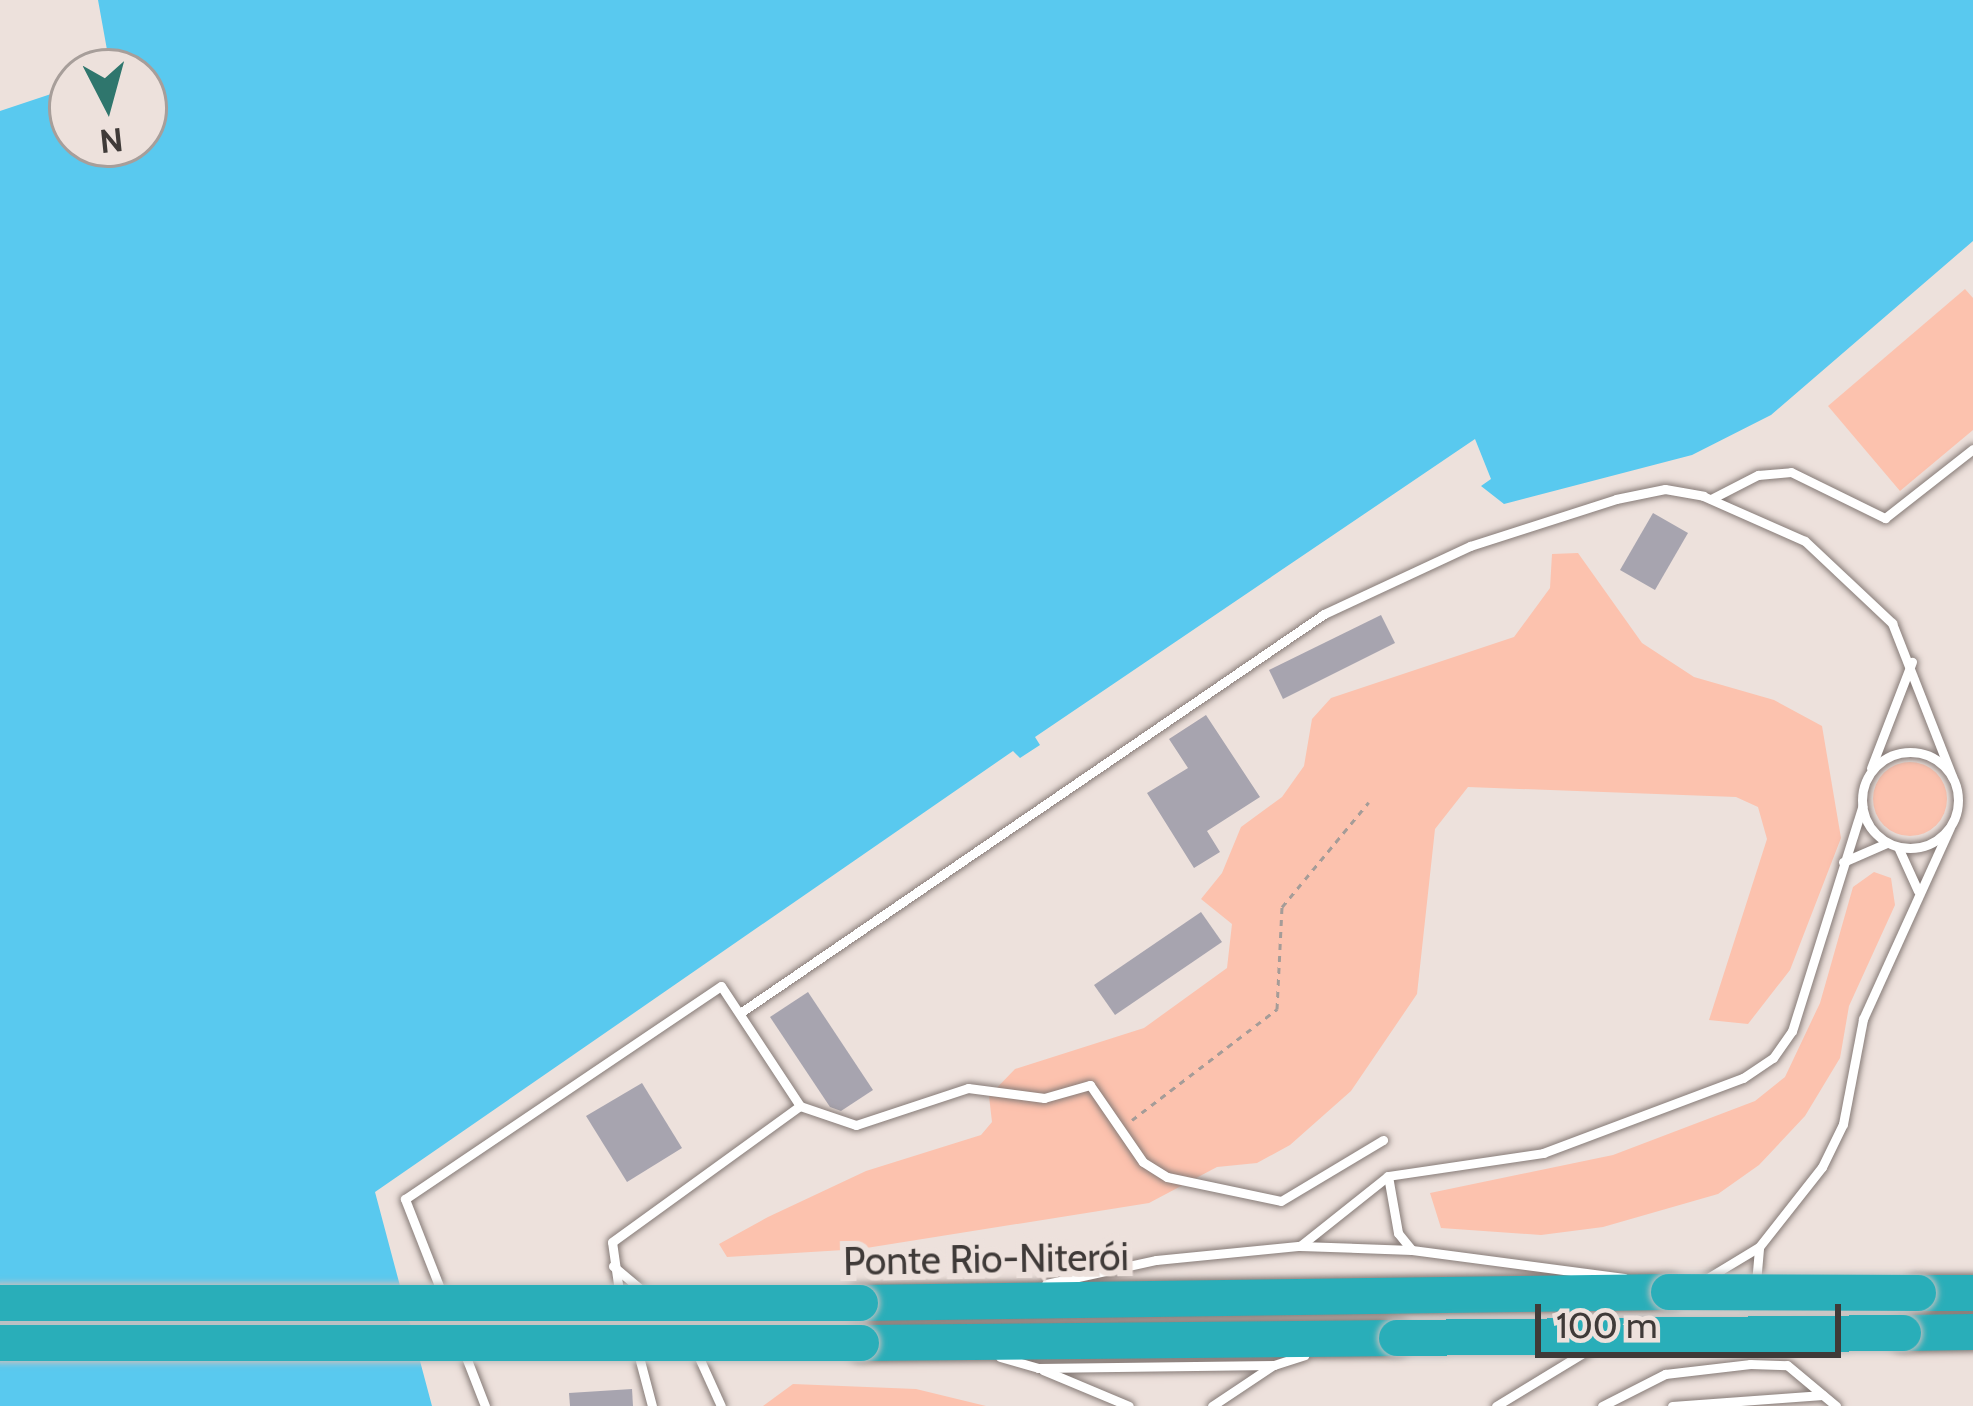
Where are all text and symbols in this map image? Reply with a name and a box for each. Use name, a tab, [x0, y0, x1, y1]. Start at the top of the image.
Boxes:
north arrow	[48, 48, 168, 168]
text: N	[98, 120, 125, 162]
street label: Ponte Rio-Niterói	[843, 1233, 1129, 1285]
scale bar	[1541, 1280, 1847, 1354]
text: 100 m	[1556, 1303, 1658, 1347]

